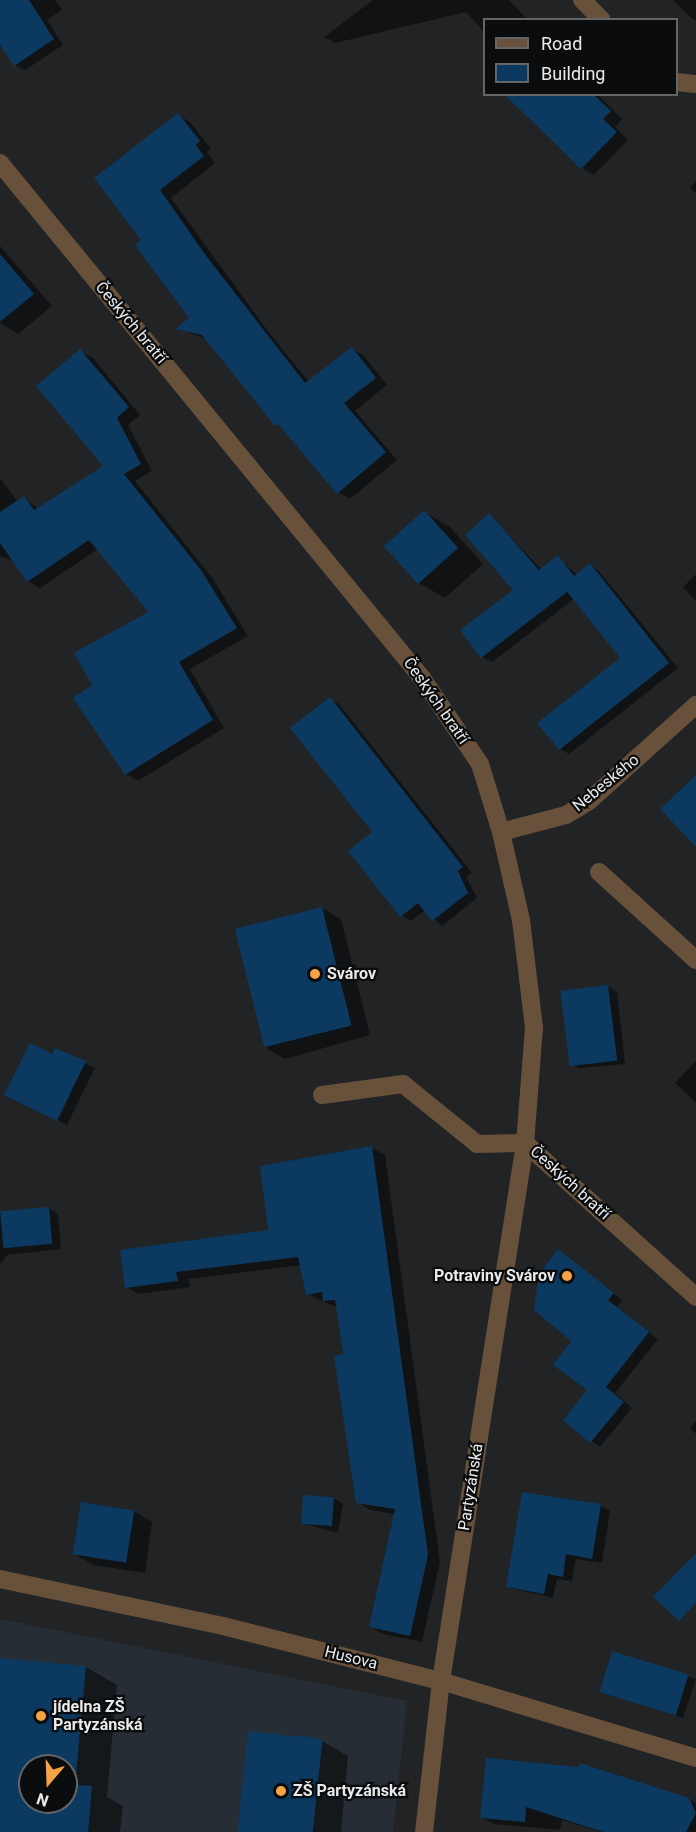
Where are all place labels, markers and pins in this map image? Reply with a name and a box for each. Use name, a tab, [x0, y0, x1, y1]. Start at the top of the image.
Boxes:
place label: Svárov	[327, 964, 376, 984]
marker: Svárov	[308, 967, 322, 981]
place label: Potraviny Svárov	[434, 1266, 555, 1286]
marker: Potraviny Svárov	[560, 1269, 574, 1283]
place label: jídelna ZŠ Partyzánská	[53, 1697, 143, 1735]
marker: jídelna ZŠ Partyzánská	[34, 1709, 48, 1723]
place label: ZŠ Partyzánská	[293, 1781, 406, 1801]
marker: ZŠ Partyzánská	[274, 1784, 288, 1798]

